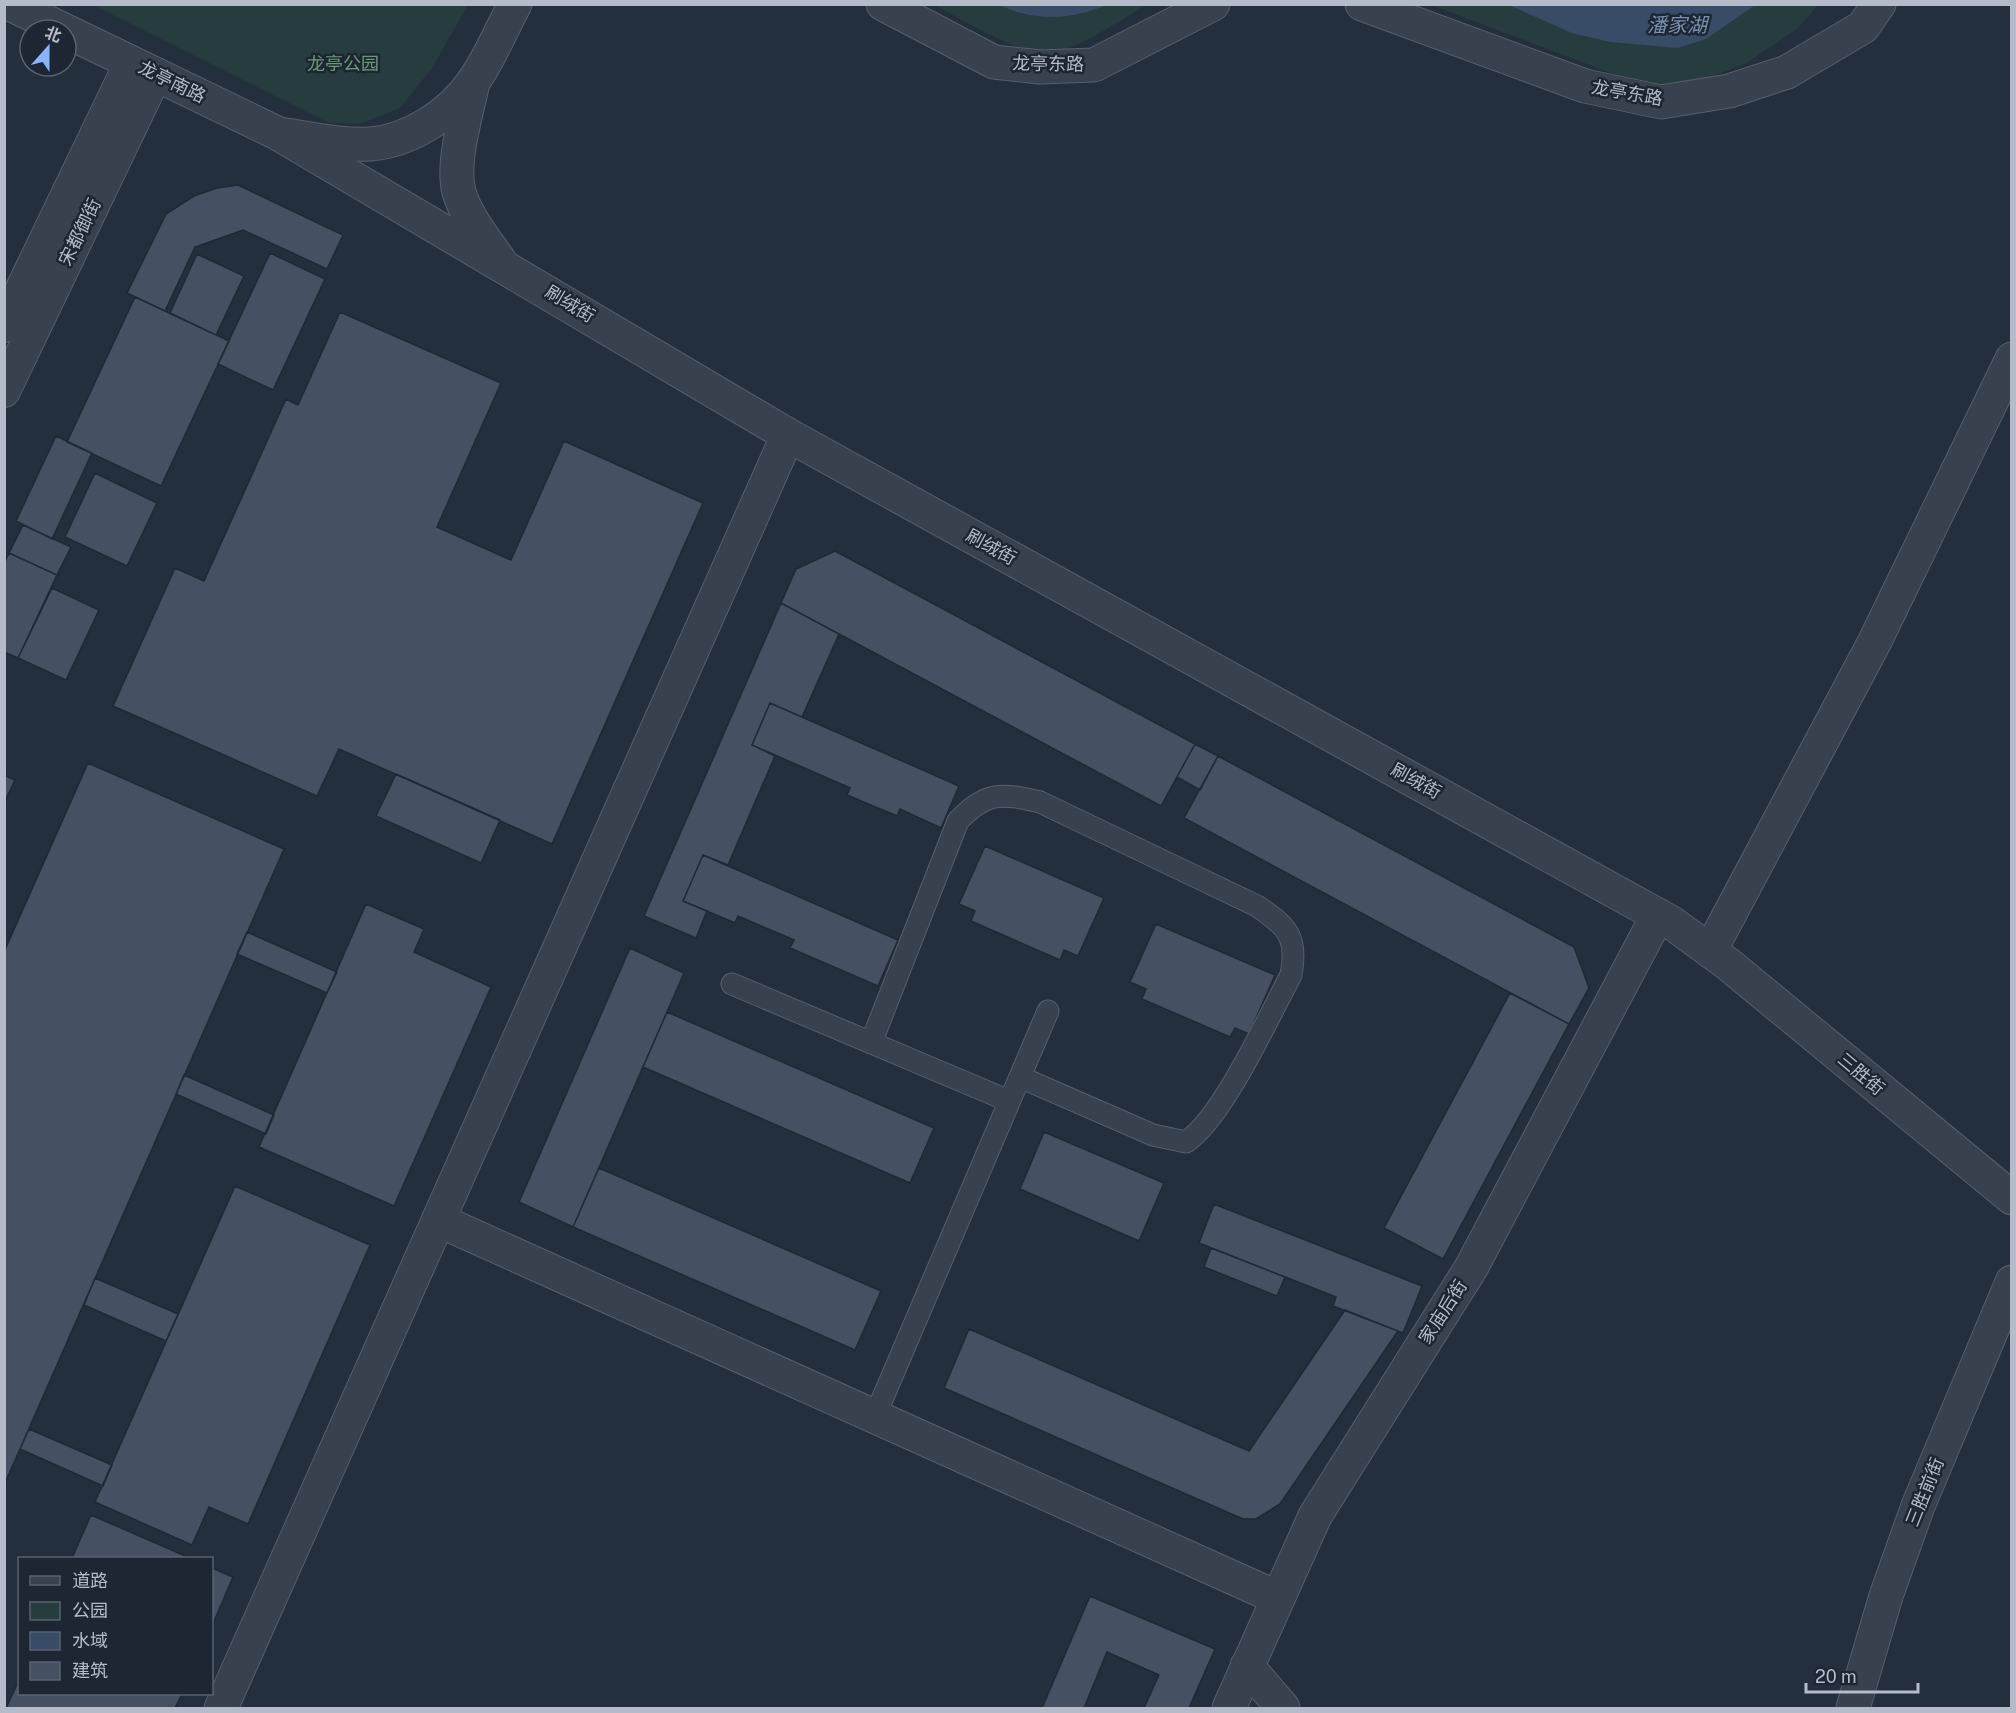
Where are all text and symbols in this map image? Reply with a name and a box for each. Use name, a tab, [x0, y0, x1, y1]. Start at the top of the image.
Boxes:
water label: 潘家湖	[1647, 13, 1710, 37]
north arrow	[18, 18, 78, 78]
text: 北	[42, 23, 64, 46]
street label: 龙亭东路	[1012, 52, 1084, 75]
park label: 龙亭公园	[307, 53, 379, 74]
street label: 龙亭南路	[135, 56, 209, 107]
street label: 龙亭东路	[1590, 76, 1664, 109]
street label: 宋都御街	[54, 195, 105, 269]
street label: 刷绒街	[542, 281, 599, 326]
street label: 刷绒街	[963, 524, 1020, 569]
street label: 刷绒街	[1388, 758, 1445, 803]
street label: 三胜街	[1834, 1048, 1889, 1099]
street label: 家庙后街	[1414, 1276, 1471, 1348]
street label: 三胜前街	[1901, 1455, 1948, 1529]
legend	[18, 1557, 213, 1695]
text: 道路	[72, 1570, 108, 1591]
text: 公园	[72, 1600, 108, 1621]
text: 水域	[72, 1630, 108, 1651]
scale bar	[1806, 1656, 1918, 1694]
text: 建筑	[72, 1660, 108, 1681]
text: 20 m	[1815, 1666, 1857, 1687]

